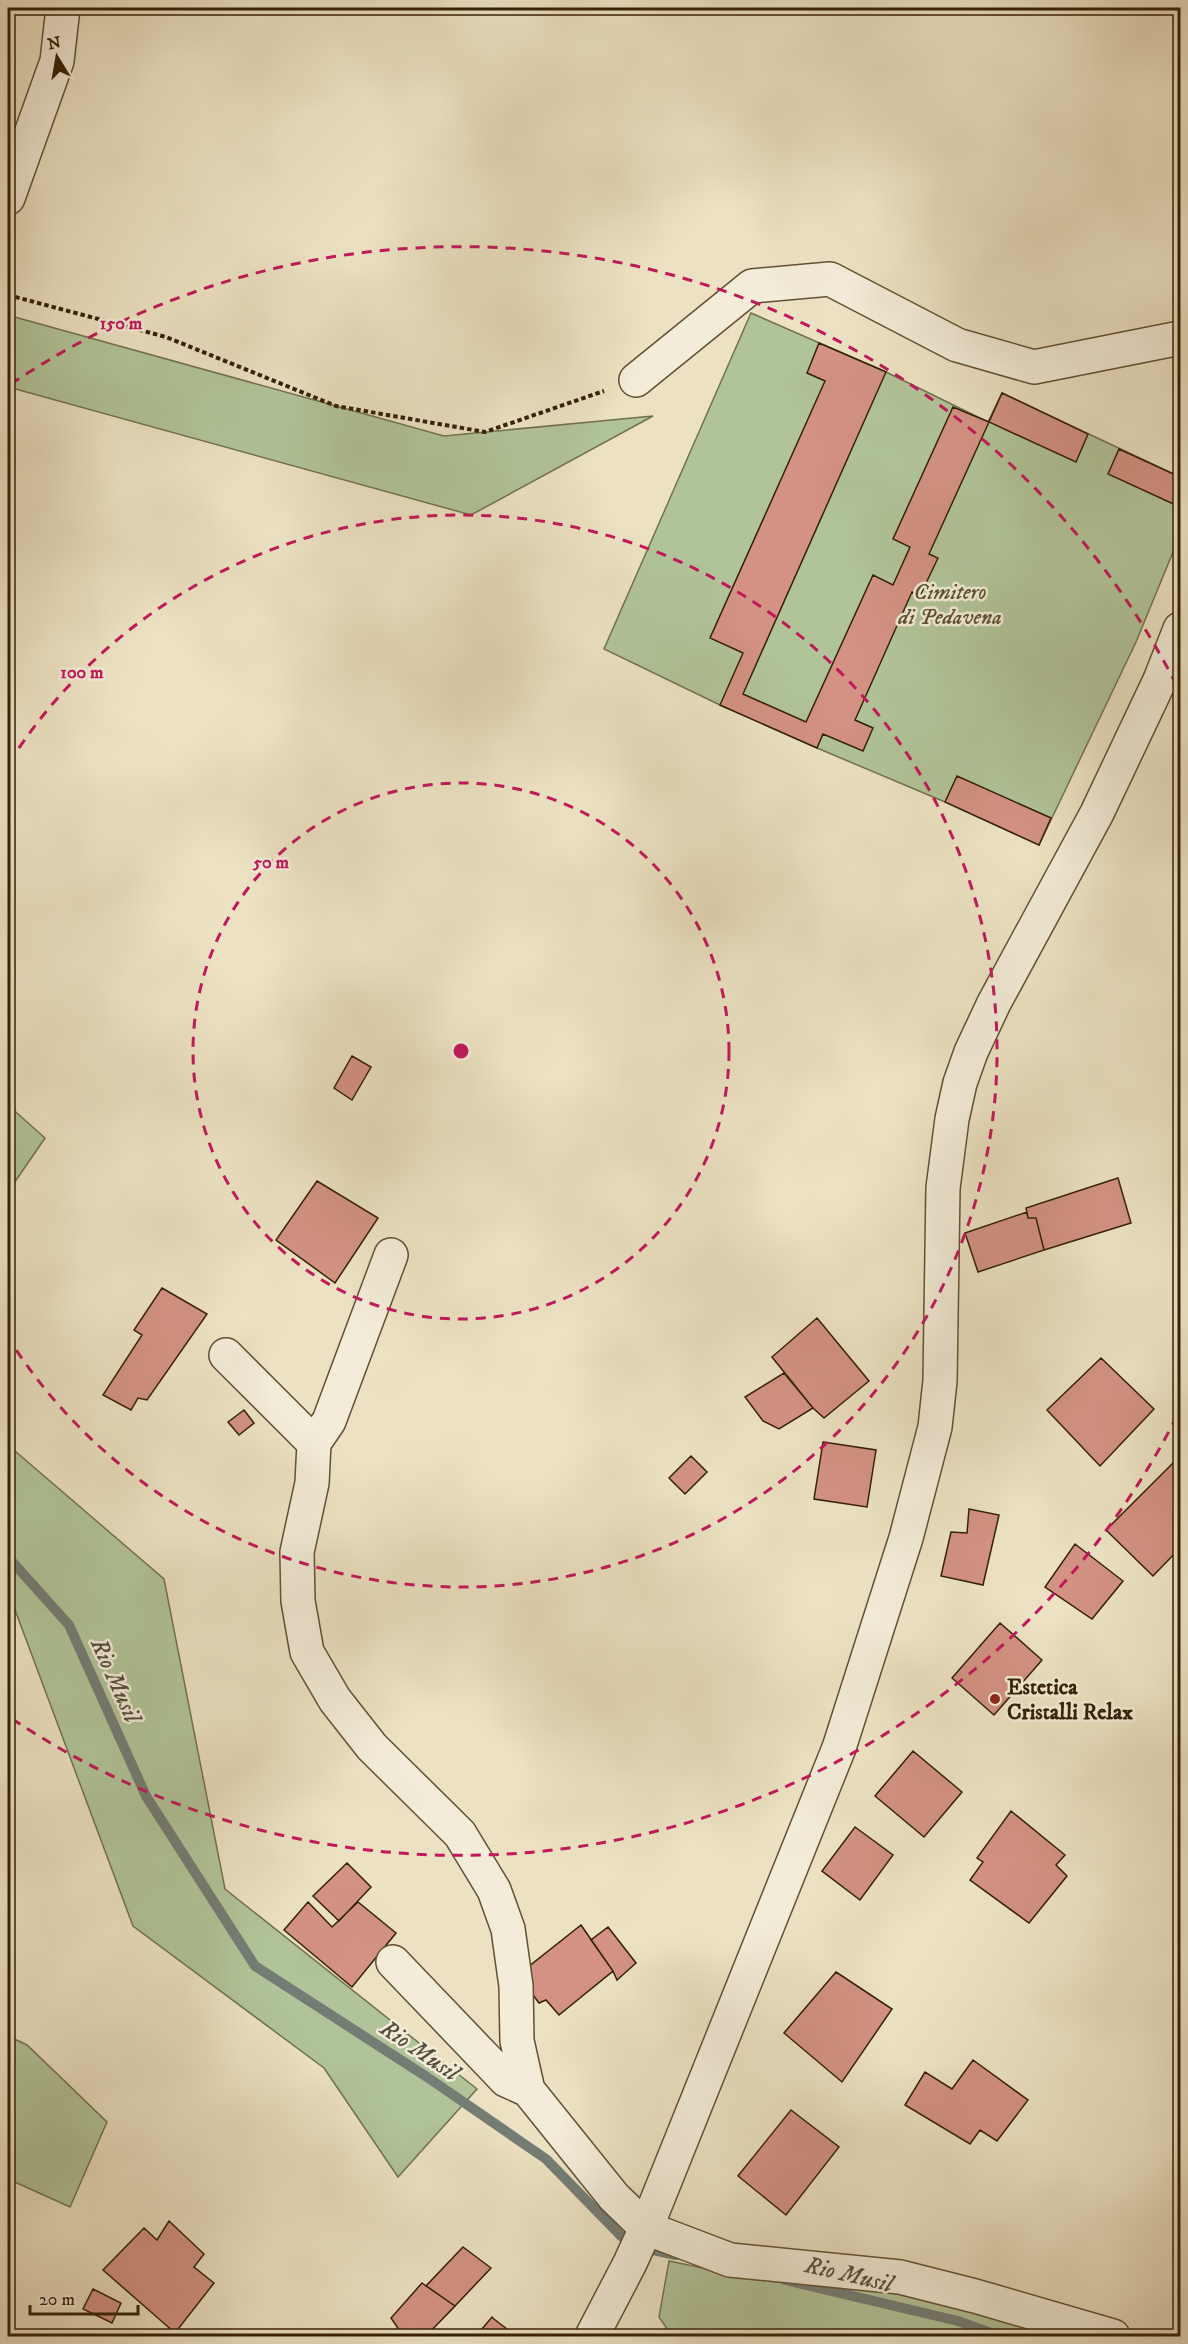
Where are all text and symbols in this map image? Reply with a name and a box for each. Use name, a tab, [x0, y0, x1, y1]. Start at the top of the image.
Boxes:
north arrow	[27, 27, 87, 87]
text: N	[46, 32, 63, 54]
text: 150 m	[100, 313, 143, 335]
park label: Cimitero di Pedavena	[897, 579, 1002, 631]
text: 100 m	[60, 662, 104, 684]
text: 50 m	[252, 852, 289, 874]
centre of rings	[451, 1041, 471, 1061]
water label: Rio Musil	[83, 1633, 148, 1730]
place label: Estetica Cristalli Relax	[1007, 1674, 1133, 1726]
marker: Estetica Cristalli Relax	[988, 1692, 1002, 1706]
water label: Rio Musil	[373, 2013, 467, 2090]
water label: Rio Musil	[801, 2250, 898, 2300]
scale bar	[30, 2278, 138, 2316]
text: 20 m	[39, 2289, 75, 2311]

